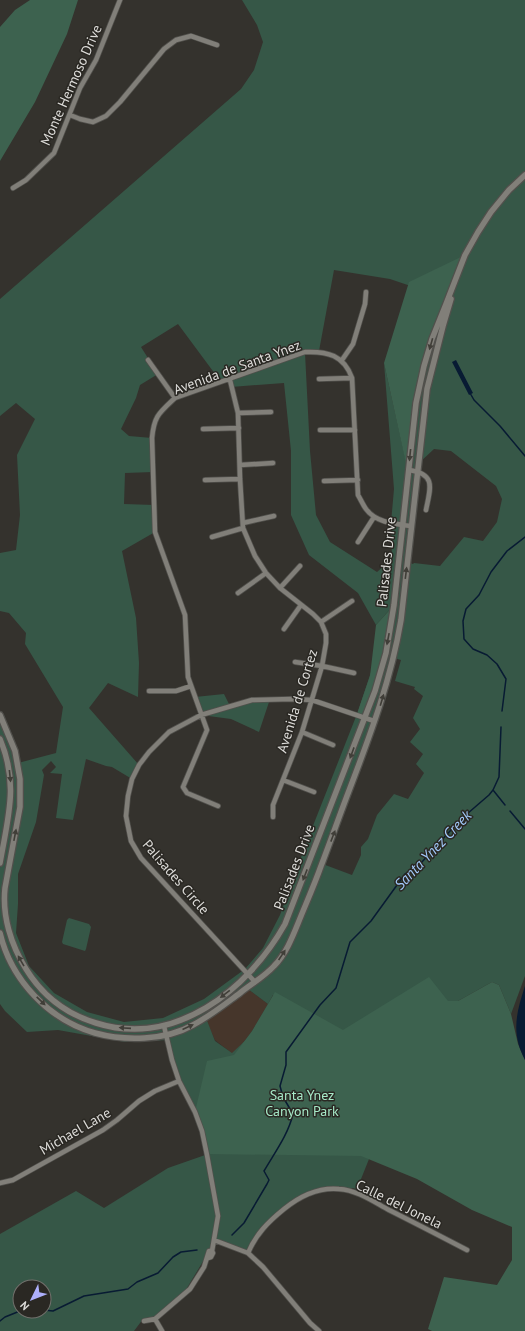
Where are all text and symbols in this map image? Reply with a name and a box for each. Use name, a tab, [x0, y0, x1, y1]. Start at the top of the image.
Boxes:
street label: Monte Hermoso Drive	[36, 22, 106, 148]
street label: Avenida de Santa Ynez	[171, 336, 303, 398]
one-way arrow	[428, 338, 434, 350]
one-way arrow	[407, 449, 414, 461]
street label: Palisades Drive	[372, 516, 400, 608]
one-way arrow	[403, 567, 409, 579]
one-way arrow	[385, 633, 391, 645]
street label: Avenida de Cortez	[273, 647, 321, 755]
one-way arrow	[379, 694, 385, 706]
one-way arrow	[348, 748, 354, 760]
one-way arrow	[7, 770, 13, 782]
water label: Santa Ynez Creek	[390, 805, 476, 893]
street label: Palisades Drive	[269, 821, 319, 913]
one-way arrow	[12, 829, 18, 841]
one-way arrow	[330, 829, 336, 841]
street label: Palisades Circle	[139, 836, 213, 918]
one-way arrow	[301, 869, 307, 881]
one-way arrow	[278, 950, 286, 960]
one-way arrow	[18, 955, 24, 967]
one-way arrow	[220, 990, 230, 998]
one-way arrow	[36, 997, 46, 1006]
one-way arrow	[182, 1024, 194, 1030]
one-way arrow	[119, 1025, 131, 1032]
park label: Santa Ynez Canyon Park	[265, 1086, 339, 1120]
street label: Michael Lane	[36, 1103, 114, 1159]
street label: Calle del Jonela	[353, 1175, 445, 1233]
north arrow	[12, 1279, 52, 1319]
text: N	[17, 1298, 32, 1313]

